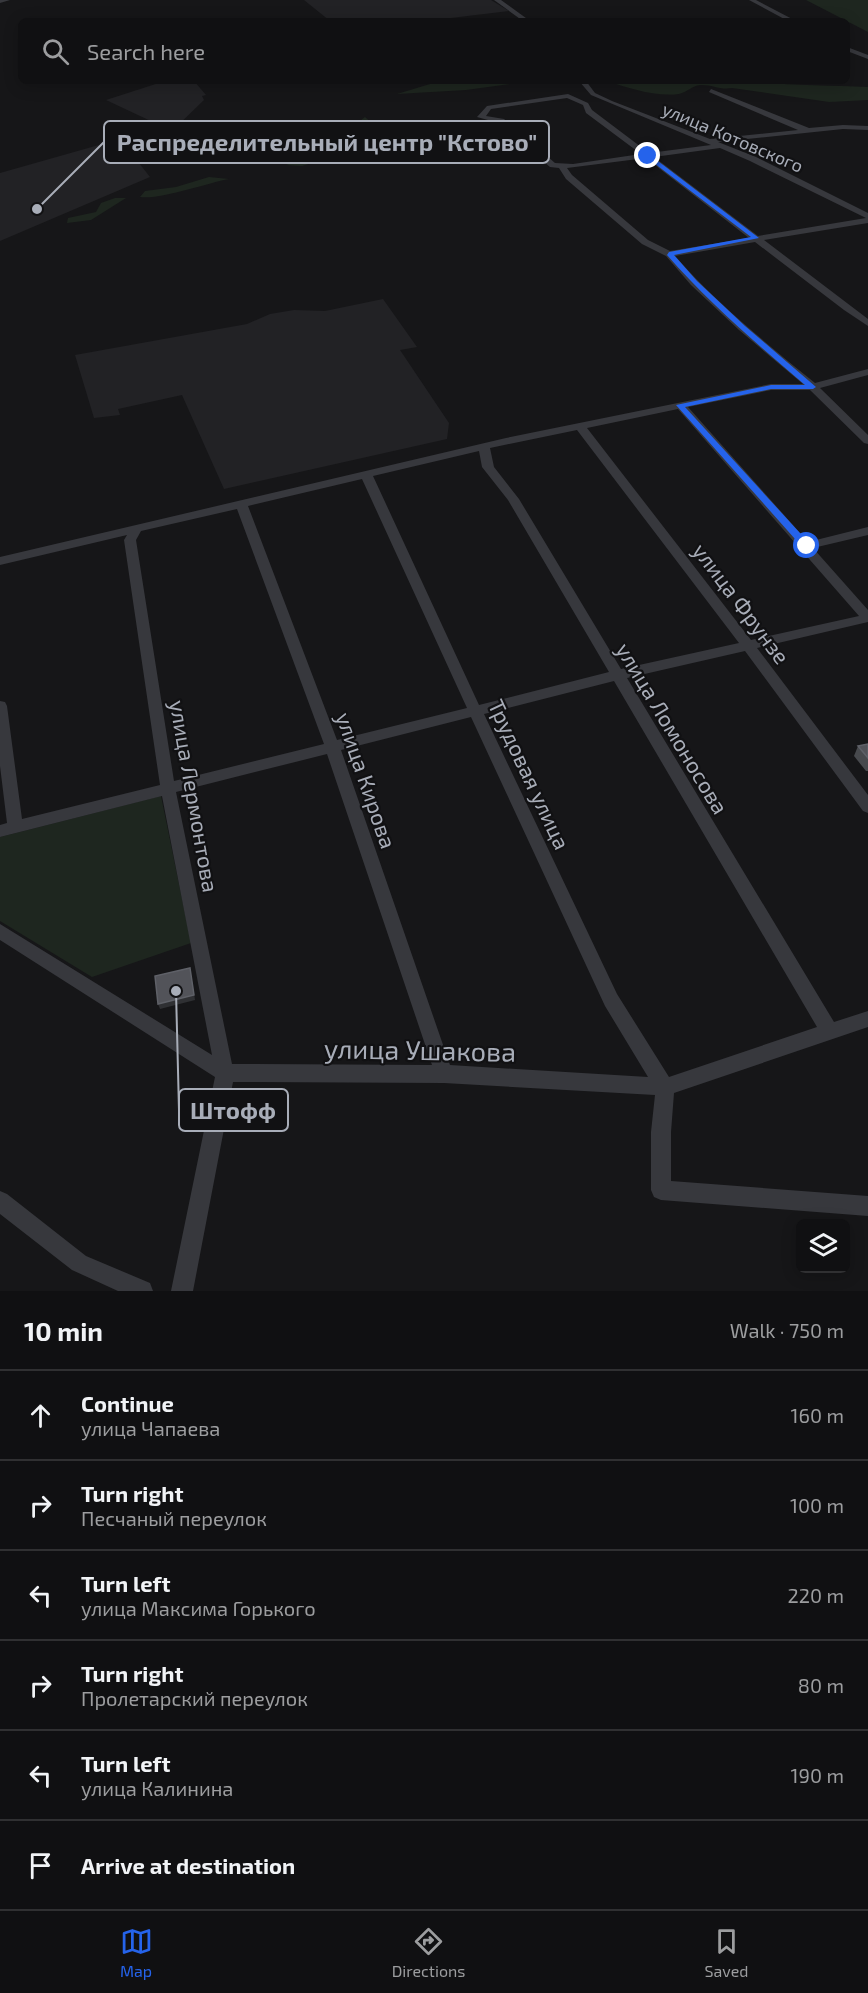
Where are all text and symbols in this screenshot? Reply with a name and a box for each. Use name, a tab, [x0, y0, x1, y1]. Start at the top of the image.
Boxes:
search box	[18, 18, 850, 84]
icon: search	[39, 35, 72, 68]
text: Search here	[87, 38, 205, 64]
street label: улица Котовского	[659, 97, 807, 177]
callout: Распределительный центр "Кстово"	[104, 121, 549, 163]
text: Распределительный центр "Кстово"	[117, 127, 537, 156]
route end	[634, 142, 660, 168]
route start	[793, 532, 819, 558]
street label: улица Фрунзе	[687, 537, 796, 669]
street label: улица Ломоносова	[611, 638, 734, 819]
street label: Трудовая улица	[483, 695, 576, 854]
street label: улица Лермонтова	[164, 698, 225, 894]
street label: улица Кирова	[331, 709, 402, 852]
street label: улица Ушакова	[324, 1031, 516, 1068]
callout: Штофф	[179, 1089, 288, 1131]
text: Штофф	[190, 1095, 276, 1124]
map controls	[796, 1219, 850, 1273]
button: layers	[796, 1219, 850, 1273]
text: 10 min	[24, 1315, 103, 1346]
text: Walk · 750 m	[730, 1318, 844, 1342]
text: Continue	[81, 1390, 174, 1416]
icon: ahead	[24, 1399, 57, 1432]
text: 160 m	[791, 1403, 844, 1427]
text: улица Чапаева	[81, 1416, 220, 1440]
text: Turn right	[81, 1480, 183, 1506]
icon: right	[24, 1489, 57, 1522]
text: 100 m	[790, 1493, 844, 1517]
text: Песчаный переулок	[81, 1506, 267, 1530]
text: Turn left	[81, 1570, 170, 1596]
icon: left	[24, 1579, 57, 1612]
text: 220 m	[787, 1583, 844, 1607]
text: улица Максима Горького	[81, 1596, 316, 1620]
text: Turn right	[81, 1660, 183, 1686]
icon: right	[24, 1669, 57, 1702]
text: 80 m	[798, 1673, 844, 1697]
text: Пролетарский переулок	[81, 1686, 308, 1710]
text: Turn left	[81, 1750, 170, 1776]
icon: left	[24, 1759, 57, 1792]
text: 190 m	[791, 1763, 844, 1787]
text: улица Калинина	[81, 1776, 233, 1800]
icon: arrive	[24, 1849, 57, 1882]
text: Arrive at destination	[81, 1852, 295, 1878]
tab: Map	[120, 1925, 153, 1980]
tab: Directions	[392, 1925, 465, 1980]
tab: Saved	[705, 1925, 748, 1980]

